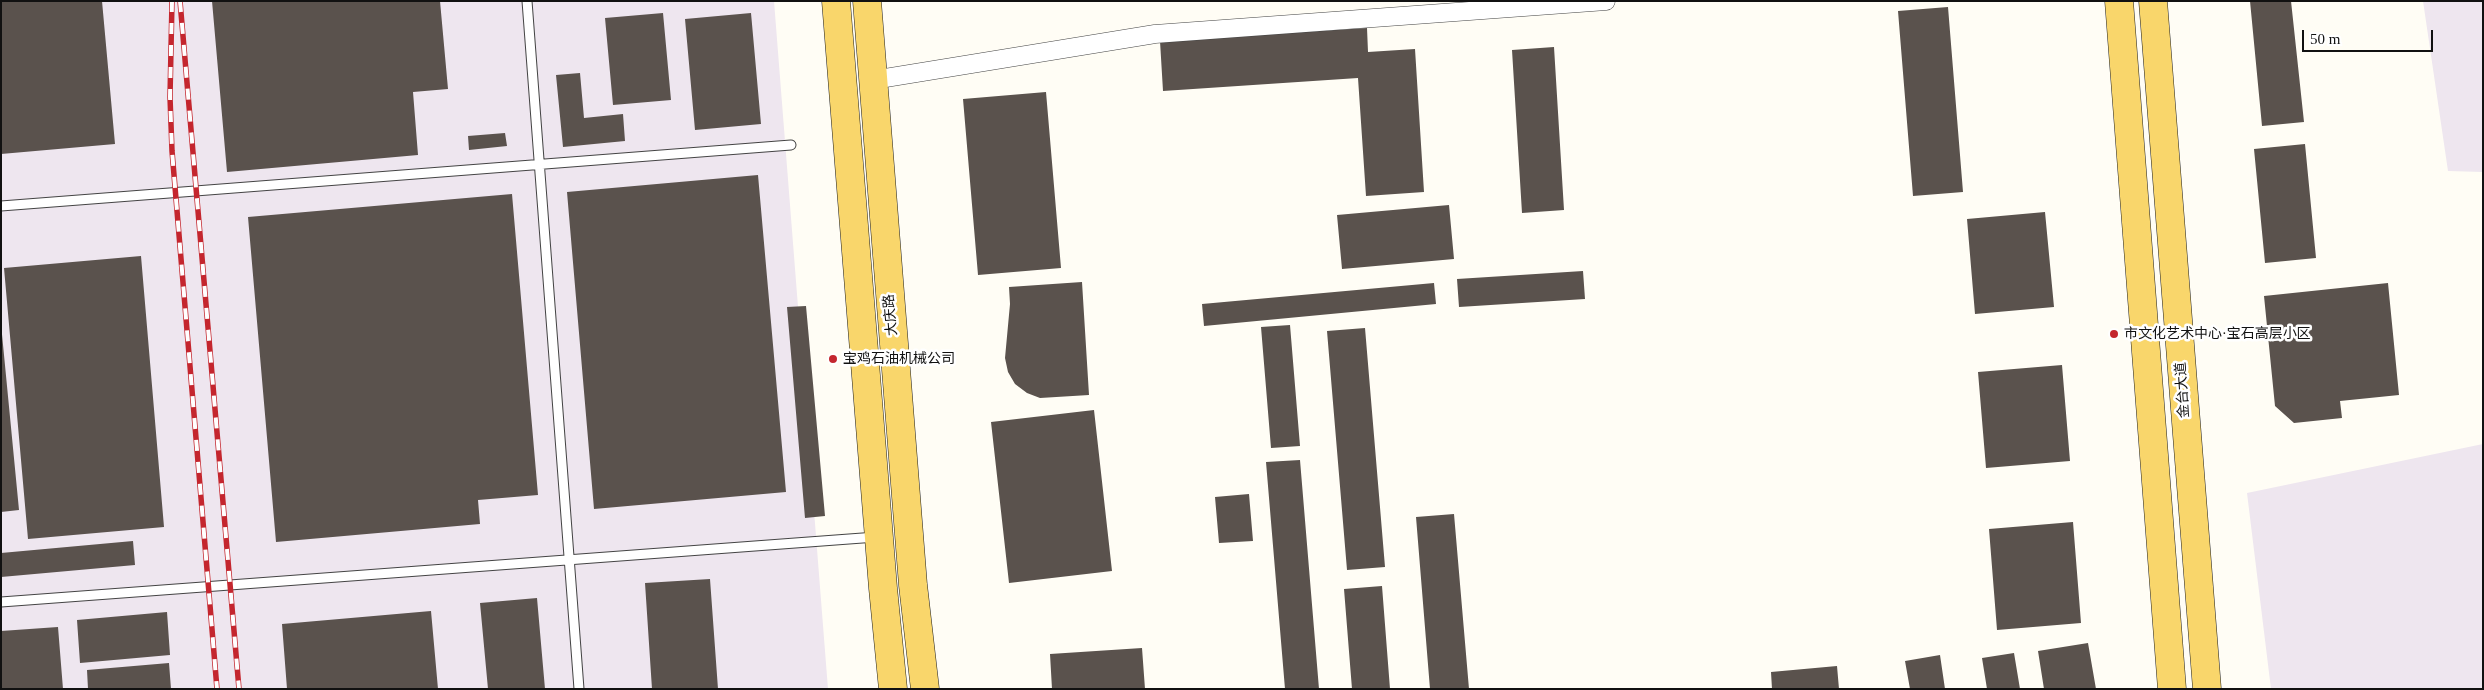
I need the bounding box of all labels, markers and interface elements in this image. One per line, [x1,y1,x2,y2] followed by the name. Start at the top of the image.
[2304,20,2435,52] scale bar
[2310,31,2340,47] text: 50 m
[881,293,901,337] street label: 大庆路
[2124,326,2311,342] place label: 市文化艺术中心·宝石高层小区
[2108,328,2120,340] marker: 市文化艺术中心·宝石高层小区
[843,351,955,367] place label: 宝鸡石油机械公司
[827,353,839,365] marker: 宝鸡石油机械公司
[2173,361,2193,419] street label: 金台大道

